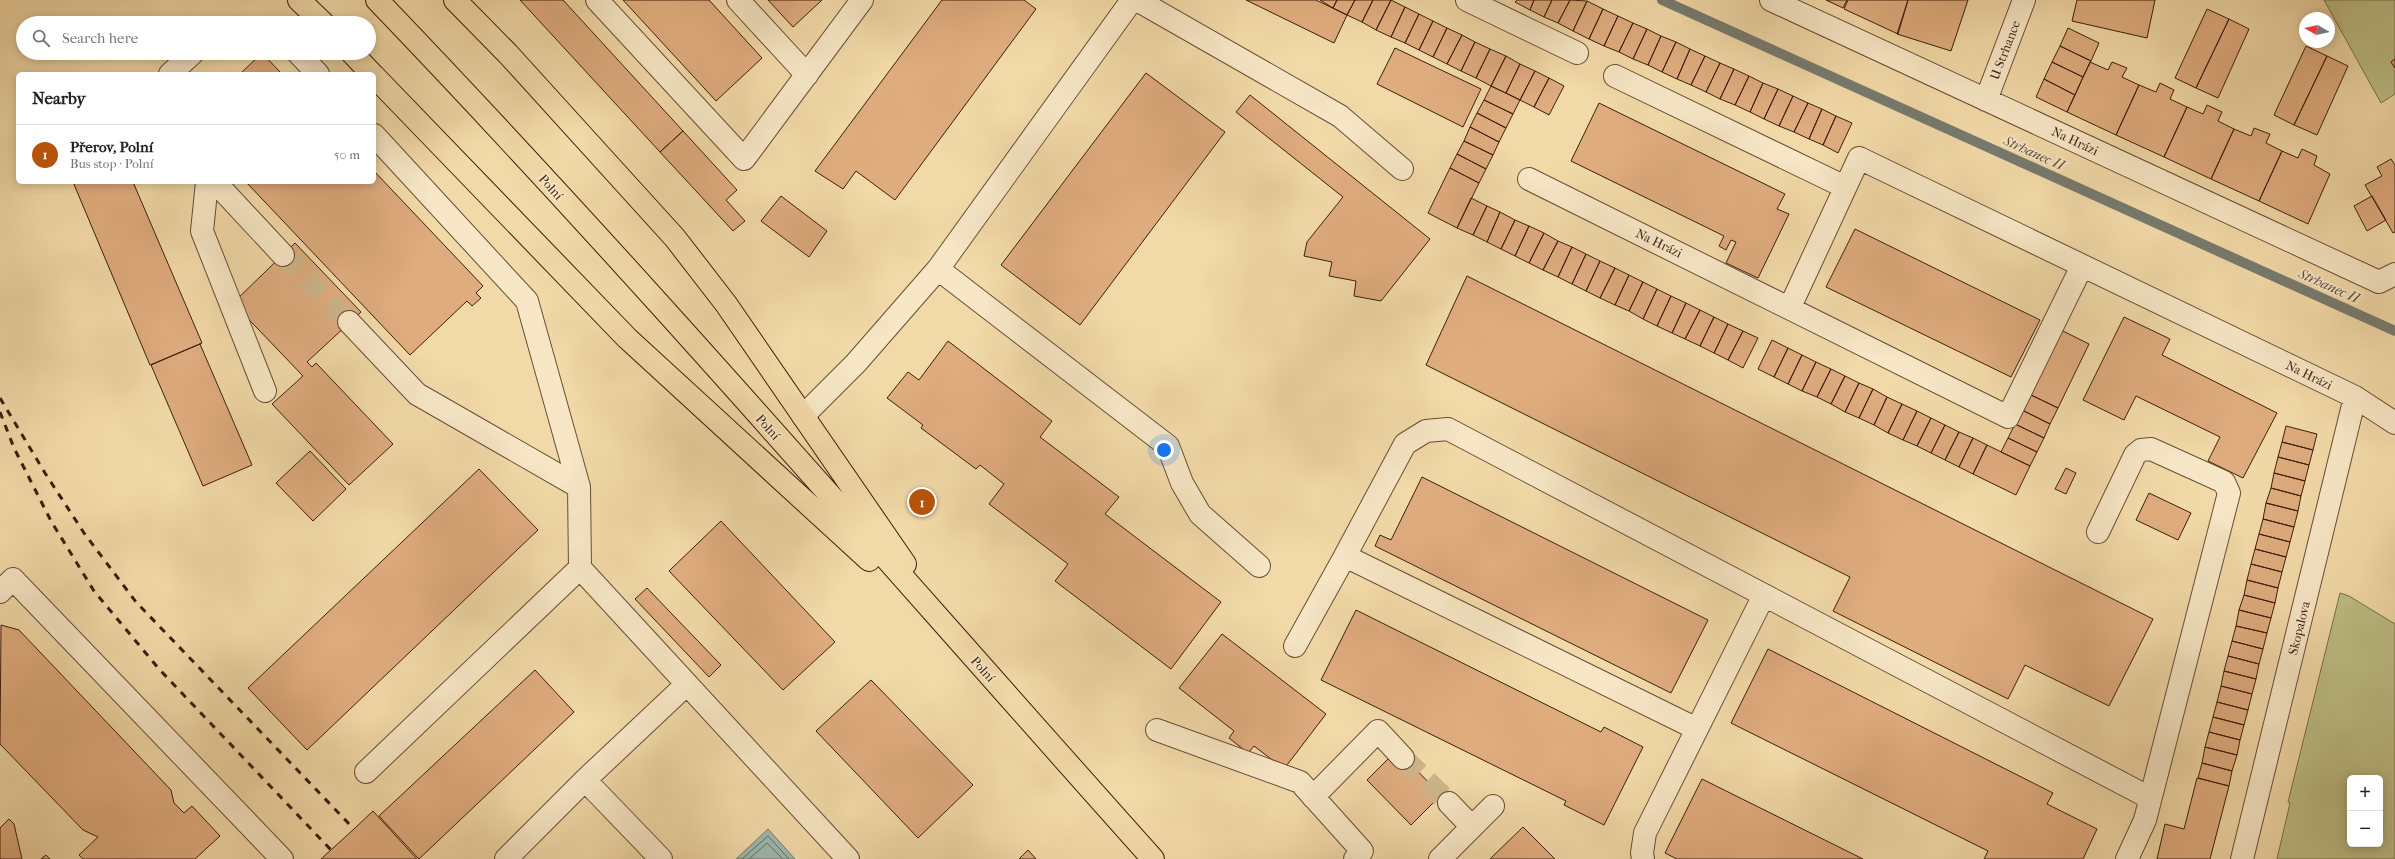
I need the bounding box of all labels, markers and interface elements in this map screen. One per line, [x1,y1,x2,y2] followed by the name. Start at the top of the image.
[2299,12,2335,48] north arrow
[16,16,376,60] search box
[1987,18,2023,82] street label: U Strhance
[30,27,52,49] icon: search
[62,29,138,47] text: Search here
[32,88,86,108] text: Nearby
[2049,124,2101,158] street label: Na Hrázi
[2000,132,2068,175] water label: Strhanec II
[70,138,153,156] text: Přerov, Polní
[43,147,47,162] text: 1
[334,147,360,162] text: 50 m
[70,156,154,171] text: Bus stop · Polní
[536,171,566,203] street label: Polní
[1633,225,1685,261] street label: Na Hrázi
[2295,265,2363,308] water label: Strhanec II
[2283,357,2335,393] street label: Na Hrázi
[753,411,783,443] street label: Polní
[1154,440,1174,460] your location
[909,487,935,517] pin: 1
[2285,599,2313,657] street label: Skopalova
[968,653,998,685] street label: Polní
[2347,775,2383,847] map controls
[2347,775,2383,811] button: +
[2347,811,2383,847] button: −

